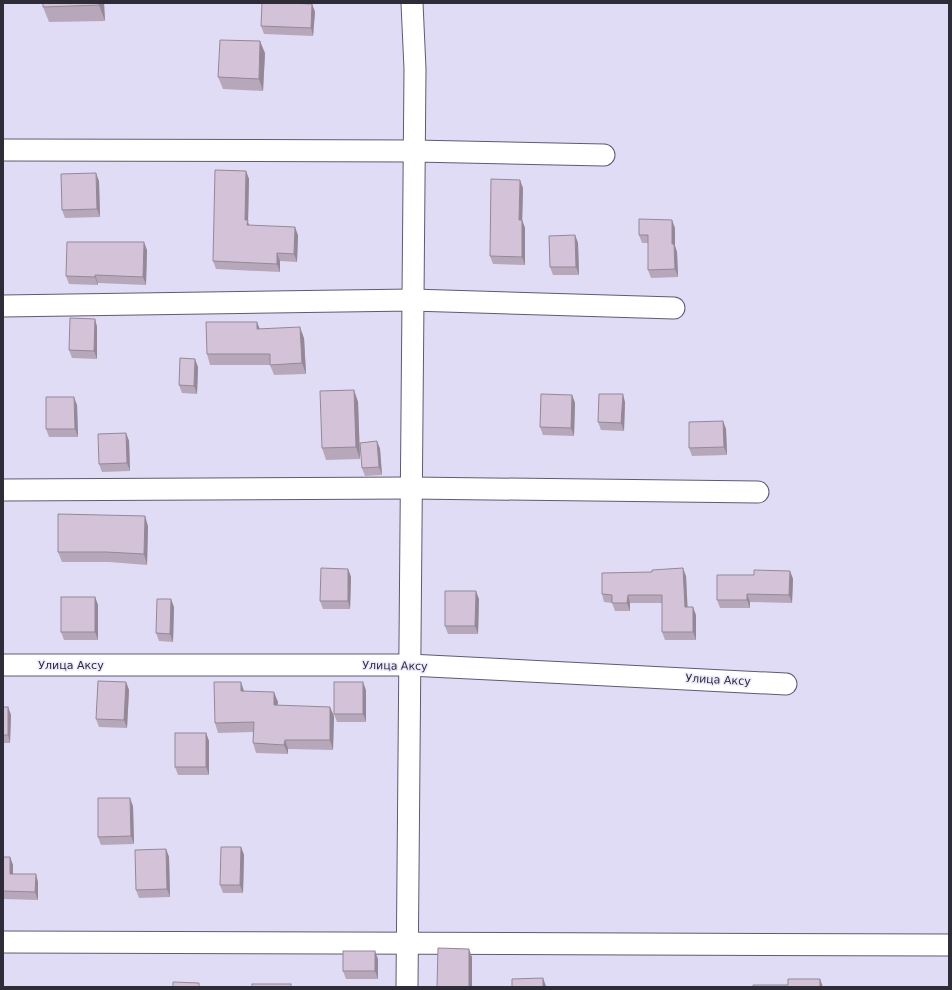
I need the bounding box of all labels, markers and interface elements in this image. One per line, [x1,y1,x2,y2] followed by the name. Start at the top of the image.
[38,659,104,672] street label: Улица Аксу
[362,659,428,673] street label: Улица Аксу
[685,672,751,688] street label: Улица Аксу

